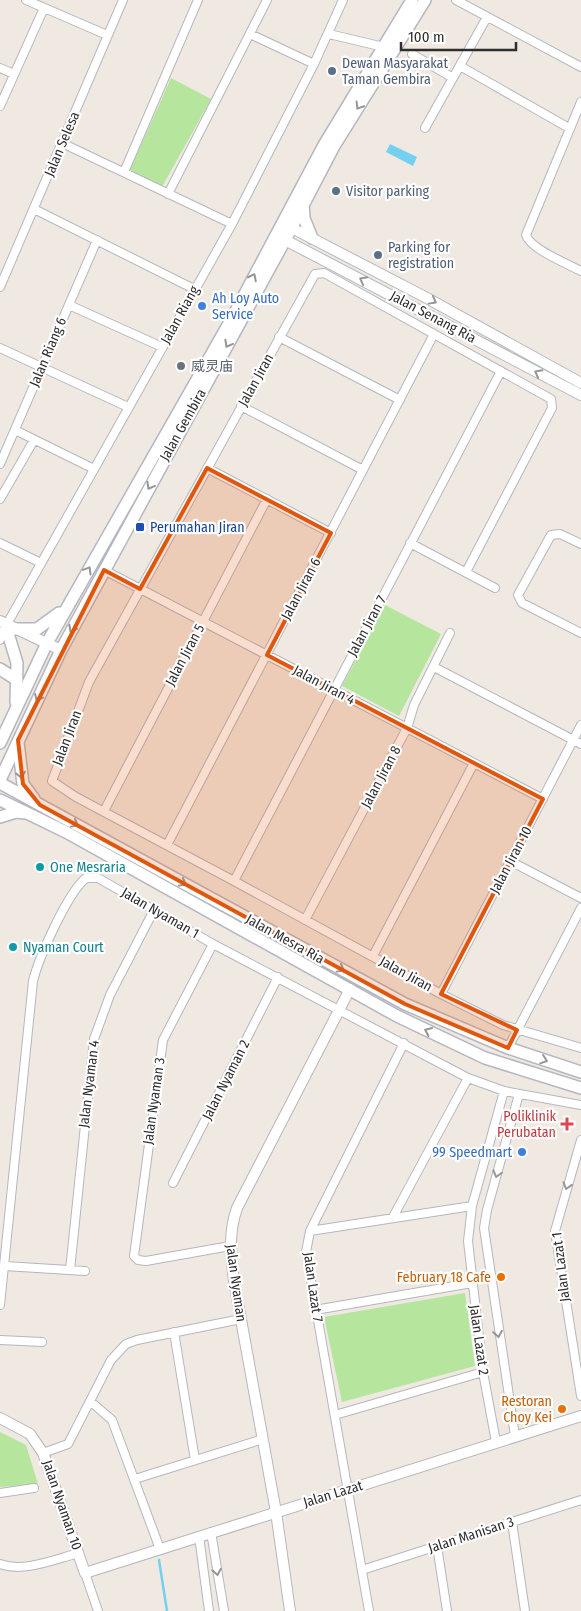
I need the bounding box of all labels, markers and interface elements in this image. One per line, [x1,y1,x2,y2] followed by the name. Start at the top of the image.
[401,20,516,52] scale bar
[408,28,445,46] text: 100 m
[342,55,448,88] place label: Dewan Masyarakat Taman Gembira
[326,65,338,77] marker: Dewan Masyarakat Taman Gembira
[356,101,365,110] one-way arrow
[41,109,83,179] street label: Jalan Selesa
[346,183,430,200] place label: Visitor parking
[330,185,342,197] marker: Visitor parking
[388,239,454,272] place label: Parking for registration
[372,249,384,261] marker: Parking for registration
[247,274,257,283] one-way arrow
[360,276,369,286] one-way arrow
[157,283,203,347] street label: Jalan Riang
[387,287,479,347] street label: Jalan Senang Ria
[212,290,279,323] place label: Ah Loy Auto Service
[428,295,437,305] one-way arrow
[196,300,208,312] marker: Ah Loy Auto Service
[26,315,70,389] street label: Jalan Riang 6
[225,338,235,347] one-way arrow
[235,351,277,409] street label: Jalan Jiran
[191,358,233,375] place label: 威灵庙
[175,360,187,372] marker: 威灵庙
[534,369,543,379] one-way arrow
[156,386,210,464] street label: Jalan Gembira
[146,481,156,490] one-way arrow
[150,519,245,536] place label: Perumahan Jiran
[134,521,146,533] marker: Perumahan Jiran
[278,555,324,623] street label: Jalan Jiran 6
[82,567,92,576] one-way arrow
[344,592,390,659] street label: Jalan Jiran 7
[162,621,208,689] street label: Jalan Jiran 5
[69,624,79,633] one-way arrow
[290,662,358,709] street label: Jalan Jiran 4
[34,693,44,702] one-way arrow
[49,708,85,768] street label: Jalan Jiran
[358,743,404,811] street label: Jalan Jiran 8
[16,771,26,780] one-way arrow
[70,818,79,828] one-way arrow
[486,823,536,897] street label: Jalan Jiran 10
[50,859,126,876] place label: One Mesraria
[34,861,46,873] marker: One Mesraria
[178,877,187,887] one-way arrow
[118,884,202,942] street label: Jalan Nyaman 1
[243,910,327,968] street label: Jalan Mesra Ria
[23,939,104,956] place label: Nyaman Court
[7,941,19,953] marker: Nyaman Court
[377,953,435,995] street label: Jalan Jiran
[336,963,345,973] one-way arrow
[424,1027,433,1037] one-way arrow
[199,1037,253,1123] street label: Jalan Nyaman 2
[75,1039,103,1129] street label: Jalan Nyaman 4
[540,1055,548,1065] one-way arrow
[139,1056,169,1146] street label: Jalan Nyaman 3
[497,1108,556,1141] place label: Poliklinik Perubatan
[560,1117,574,1131] marker: Poliklinik Perubatan
[432,1144,512,1161] place label: 99 Speedmart
[516,1146,528,1158] marker: 99 Speedmart
[492,1170,502,1178] one-way arrow
[563,1182,573,1190] one-way arrow
[548,1231,574,1303] street label: Jalan Lazat 1
[222,1243,250,1323] street label: Jalan Nyaman
[300,1251,326,1323] street label: Jalan Lazat 7
[397,1269,491,1286] place label: February 18 Cafe
[495,1271,507,1283] marker: February 18 Cafe
[466,1304,492,1376] street label: Jalan Lazat 2
[493,1330,503,1339] one-way arrow
[501,1393,552,1426] place label: Restoran Choy Kei
[556,1403,568,1415] marker: Restoran Choy Kei
[39,1458,85,1552] street label: Jalan Nyaman 10
[301,1477,365,1511] street label: Jalan Lazat
[426,1513,516,1557] street label: Jalan Manisan 3
[212,1567,222,1576] one-way arrow

